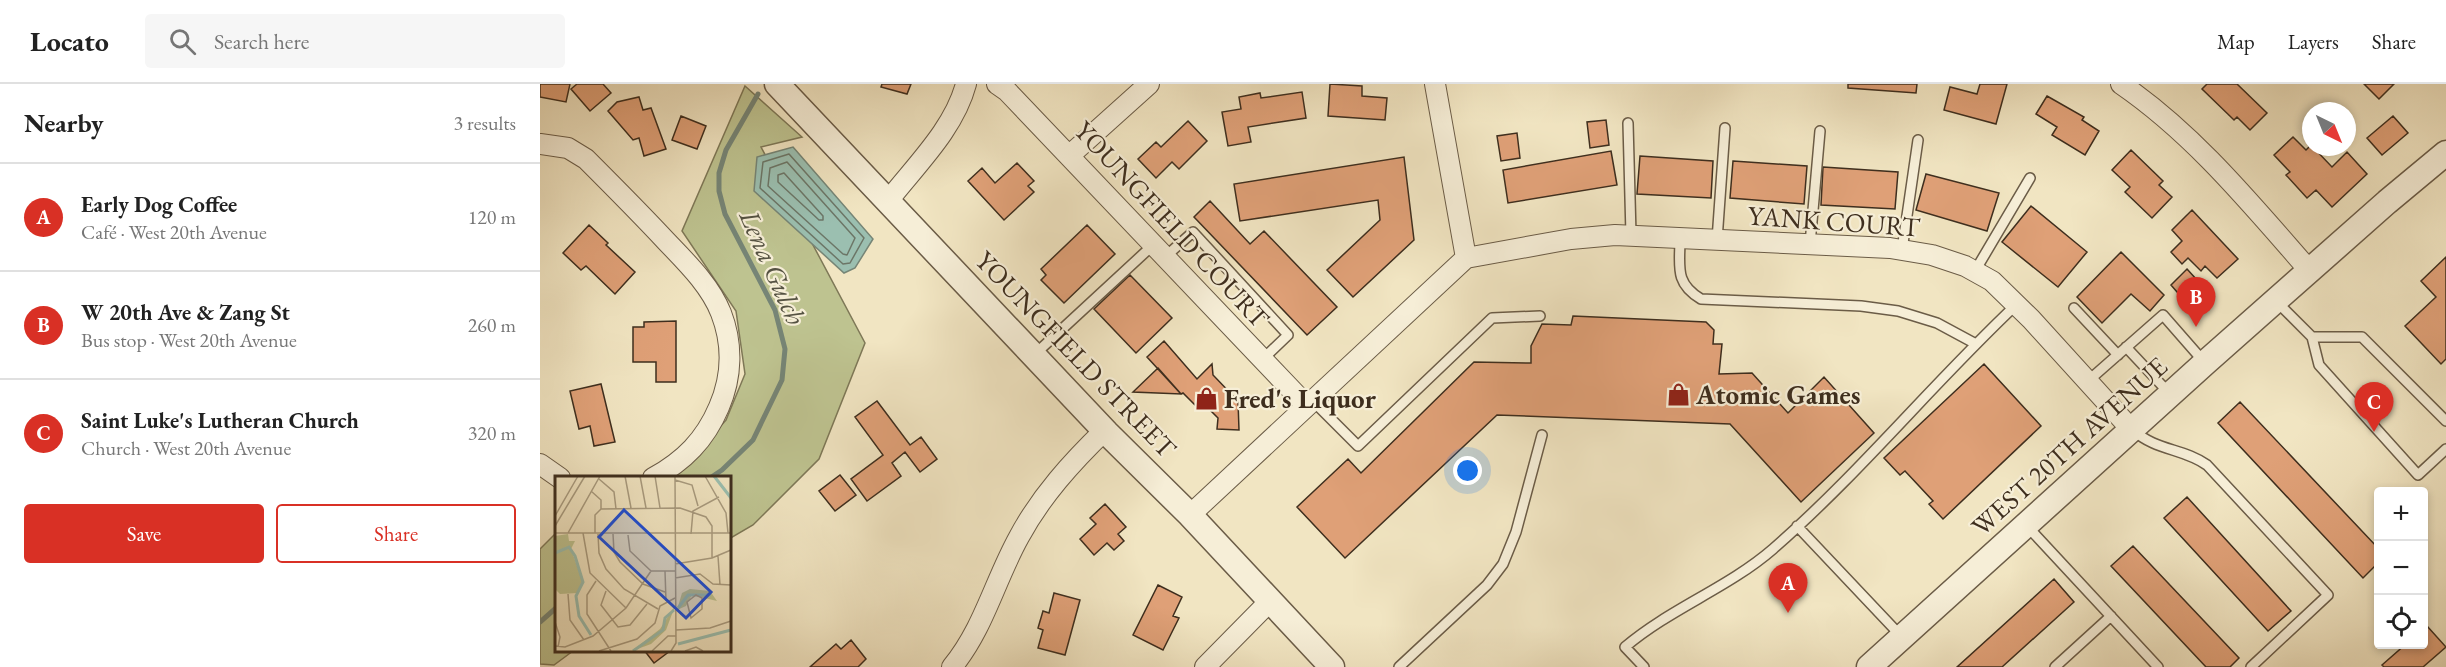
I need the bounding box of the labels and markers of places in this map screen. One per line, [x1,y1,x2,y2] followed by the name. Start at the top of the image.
[2176,278,2216,327] pin: B
[1695,377,1860,412] place label: Atomic Games
[1224,381,1377,416] place label: Fred's Liquor
[1665,381,1691,407] shop icon: Atomic Games
[2354,382,2394,432] pin: C
[1193,385,1219,411] shop icon: Fred's Liquor
[1768,564,1808,613] pin: A

